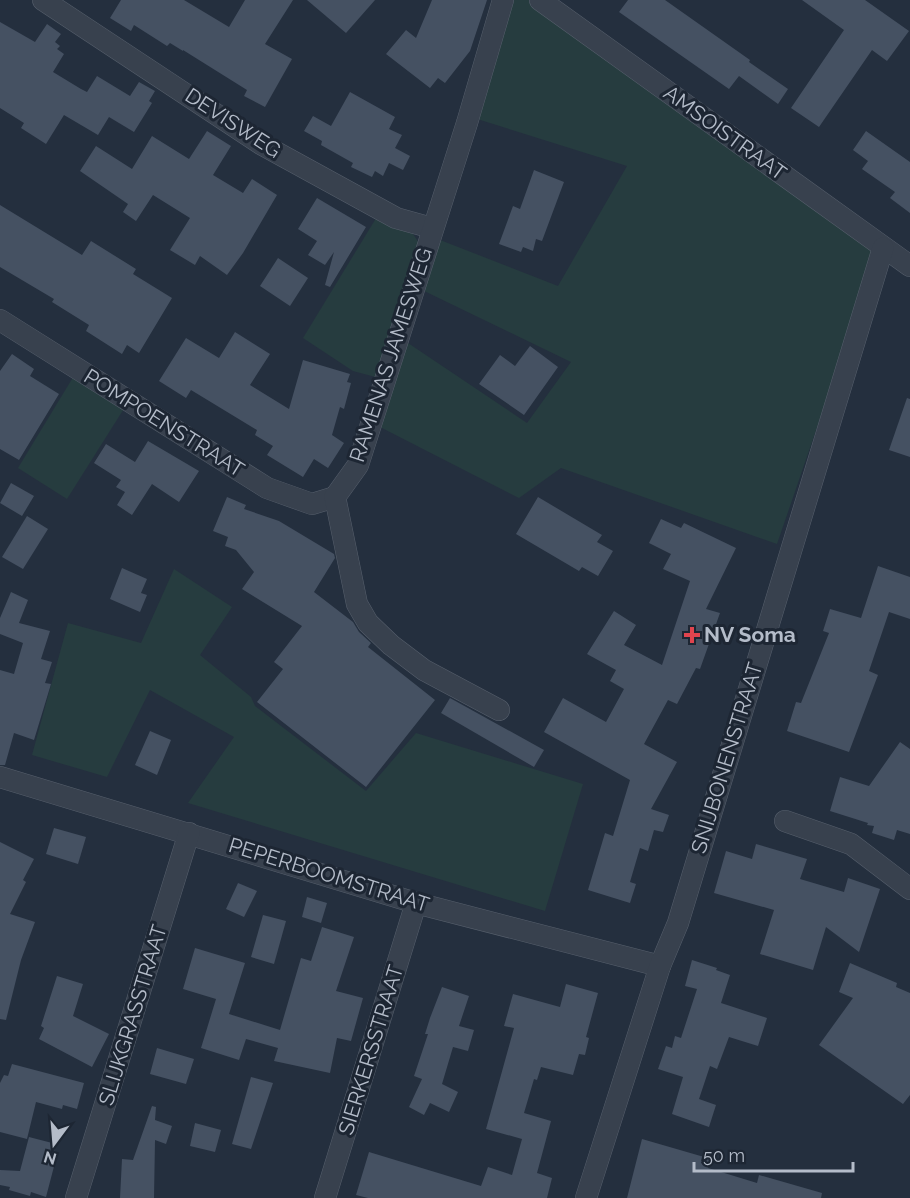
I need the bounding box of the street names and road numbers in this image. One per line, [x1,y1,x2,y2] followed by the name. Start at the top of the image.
[659,80,792,186] street label: AMSOISTRAAT
[181,82,286,163] street label: DEVISWEG
[344,245,437,465] street label: RAMENAS JAMESWEG
[80,363,249,482] street label: POMPOENSTRAAT
[686,659,768,856] street label: SNIJBONENSTRAAT
[226,832,433,917] street label: PEPERBOOMSTRAAT
[93,921,172,1108] street label: SLIJKGRASSTRAAT
[333,962,408,1138] street label: SIERKERSSTRAAT

